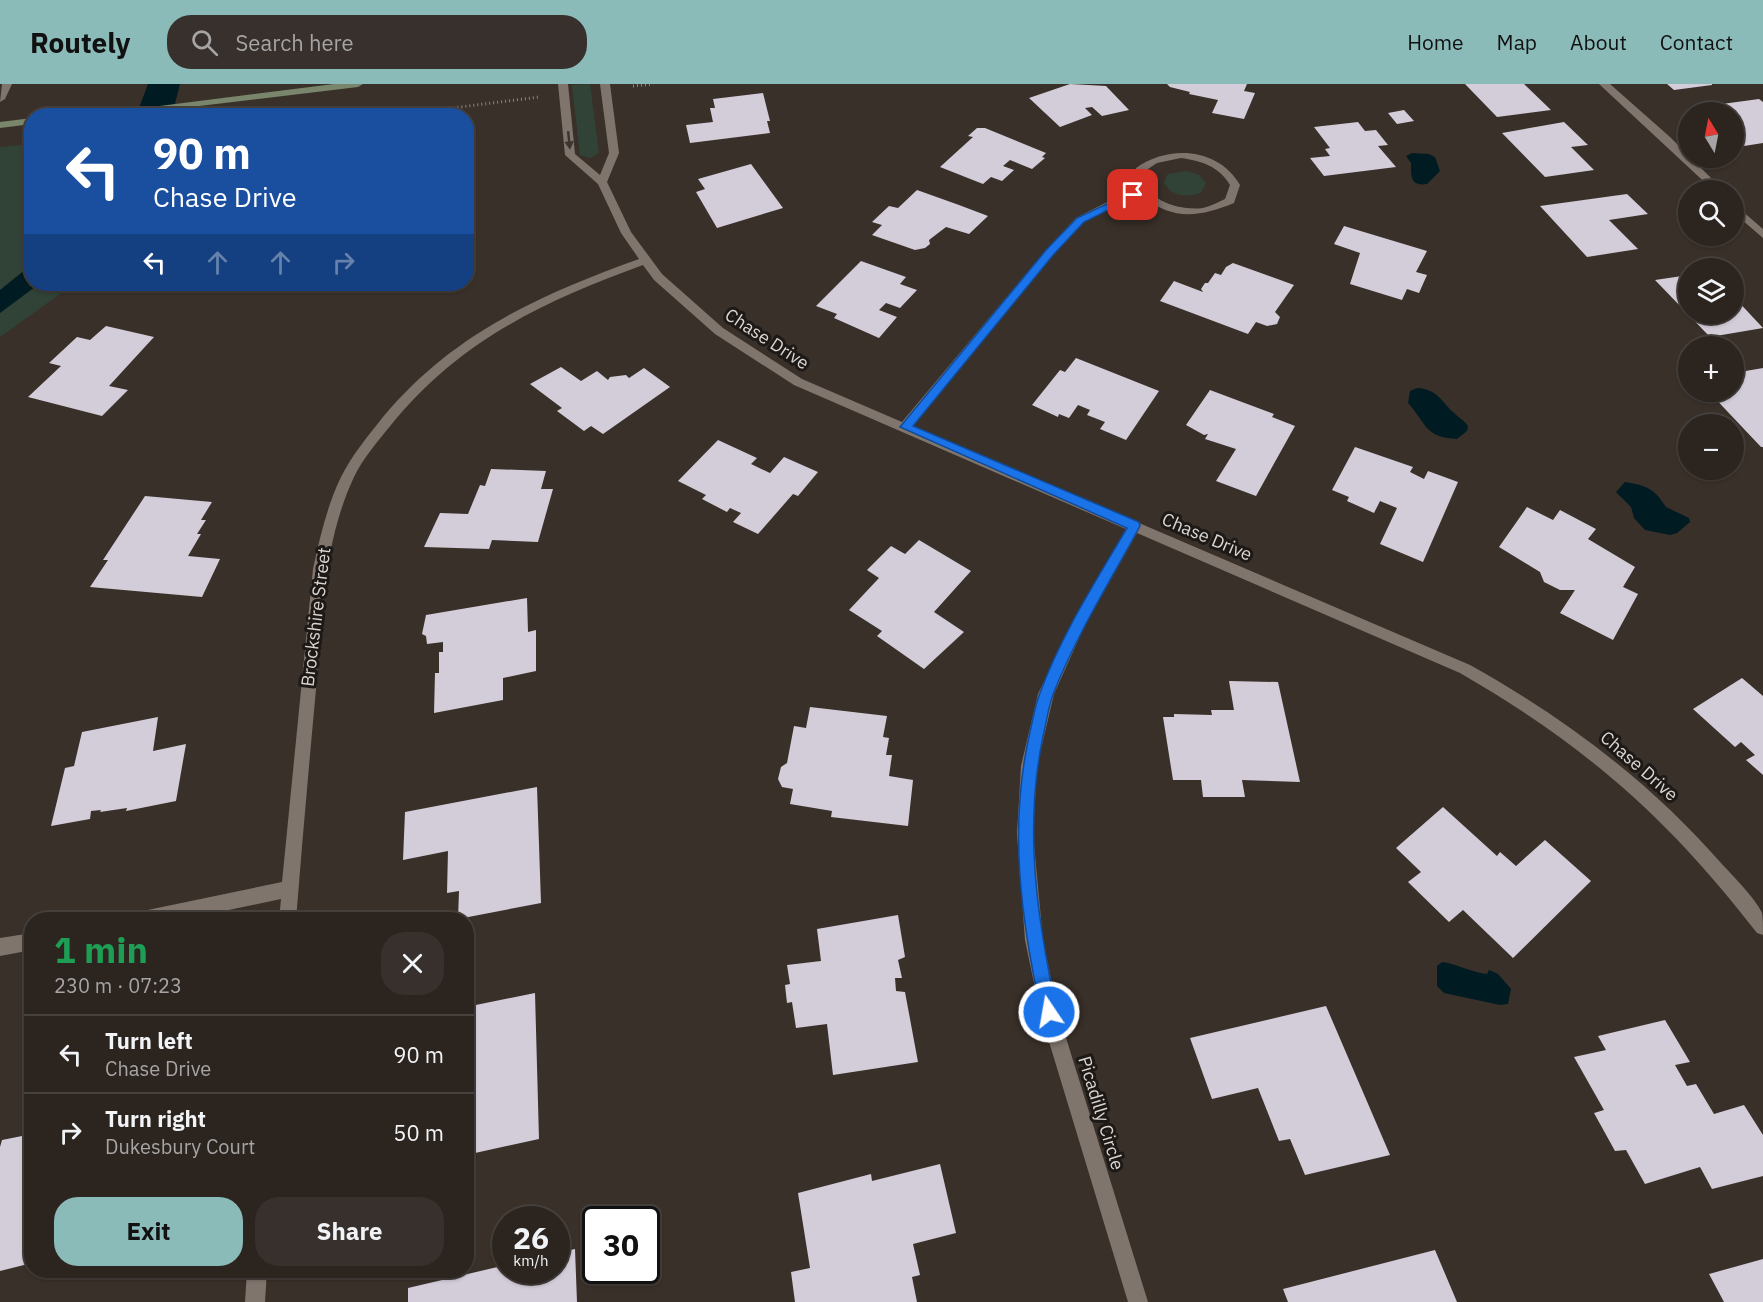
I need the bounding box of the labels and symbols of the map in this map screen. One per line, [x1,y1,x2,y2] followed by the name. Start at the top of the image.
[1678,102,1744,168] north arrow
[564,131,574,150] one-way arrow
[1107,169,1158,220] pin
[721,303,814,374] street label: Chase Drive
[1159,507,1256,566] street label: Chase Drive
[296,546,335,688] street label: Brockshire Street
[1596,726,1683,806] street label: Chase Drive
[1017,980,1081,1044] position arrow
[1073,1053,1130,1173] street label: Picadilly Circle
[582,1206,660,1284] speed limit sign: 30

